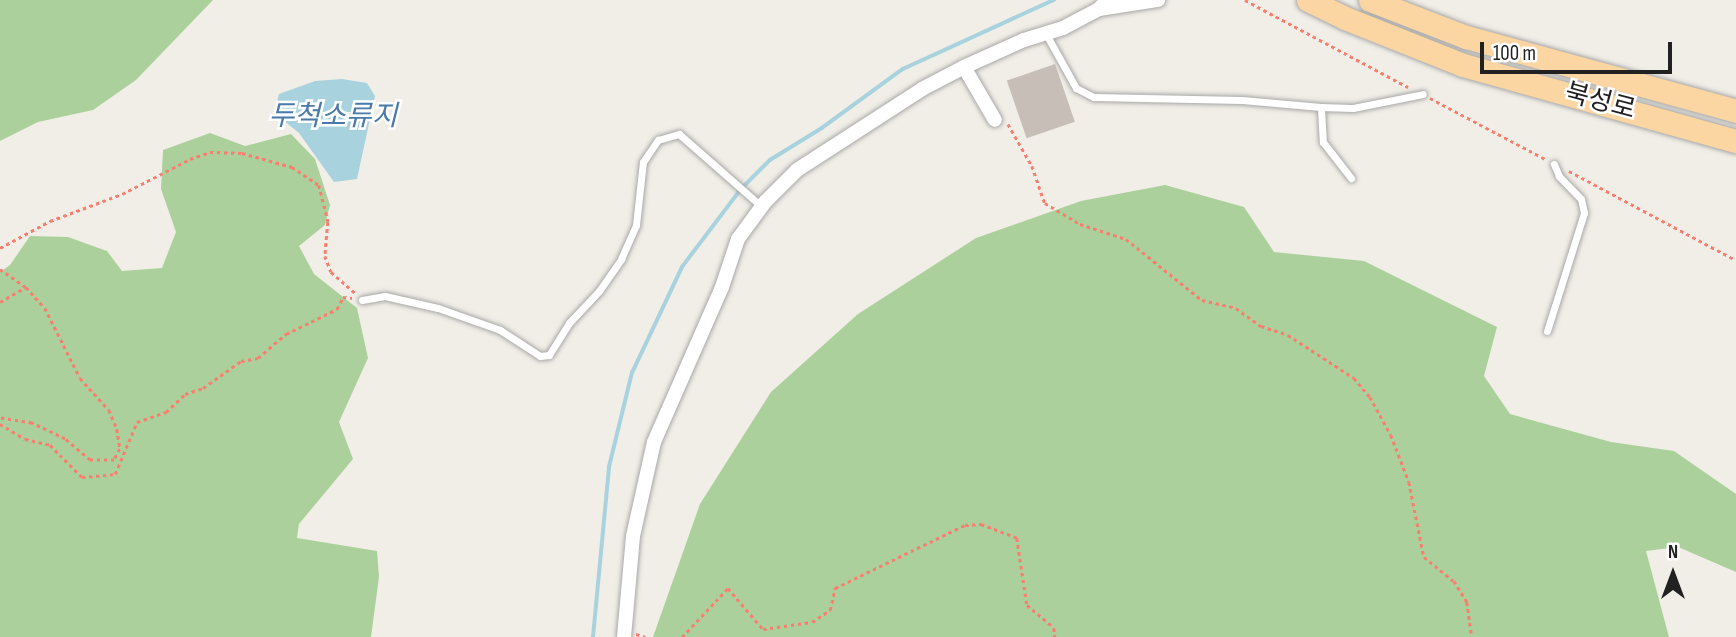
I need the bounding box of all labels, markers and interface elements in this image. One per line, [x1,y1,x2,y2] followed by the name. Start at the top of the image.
[1484,28,1676,72] scale bar
[1493,41,1536,66] text: 100 m
[1561,78,1639,126] street label: 북성로
[269,100,397,134] water label: 두척소류지
[1638,539,1708,609] north arrow
[1668,541,1678,564] text: N

